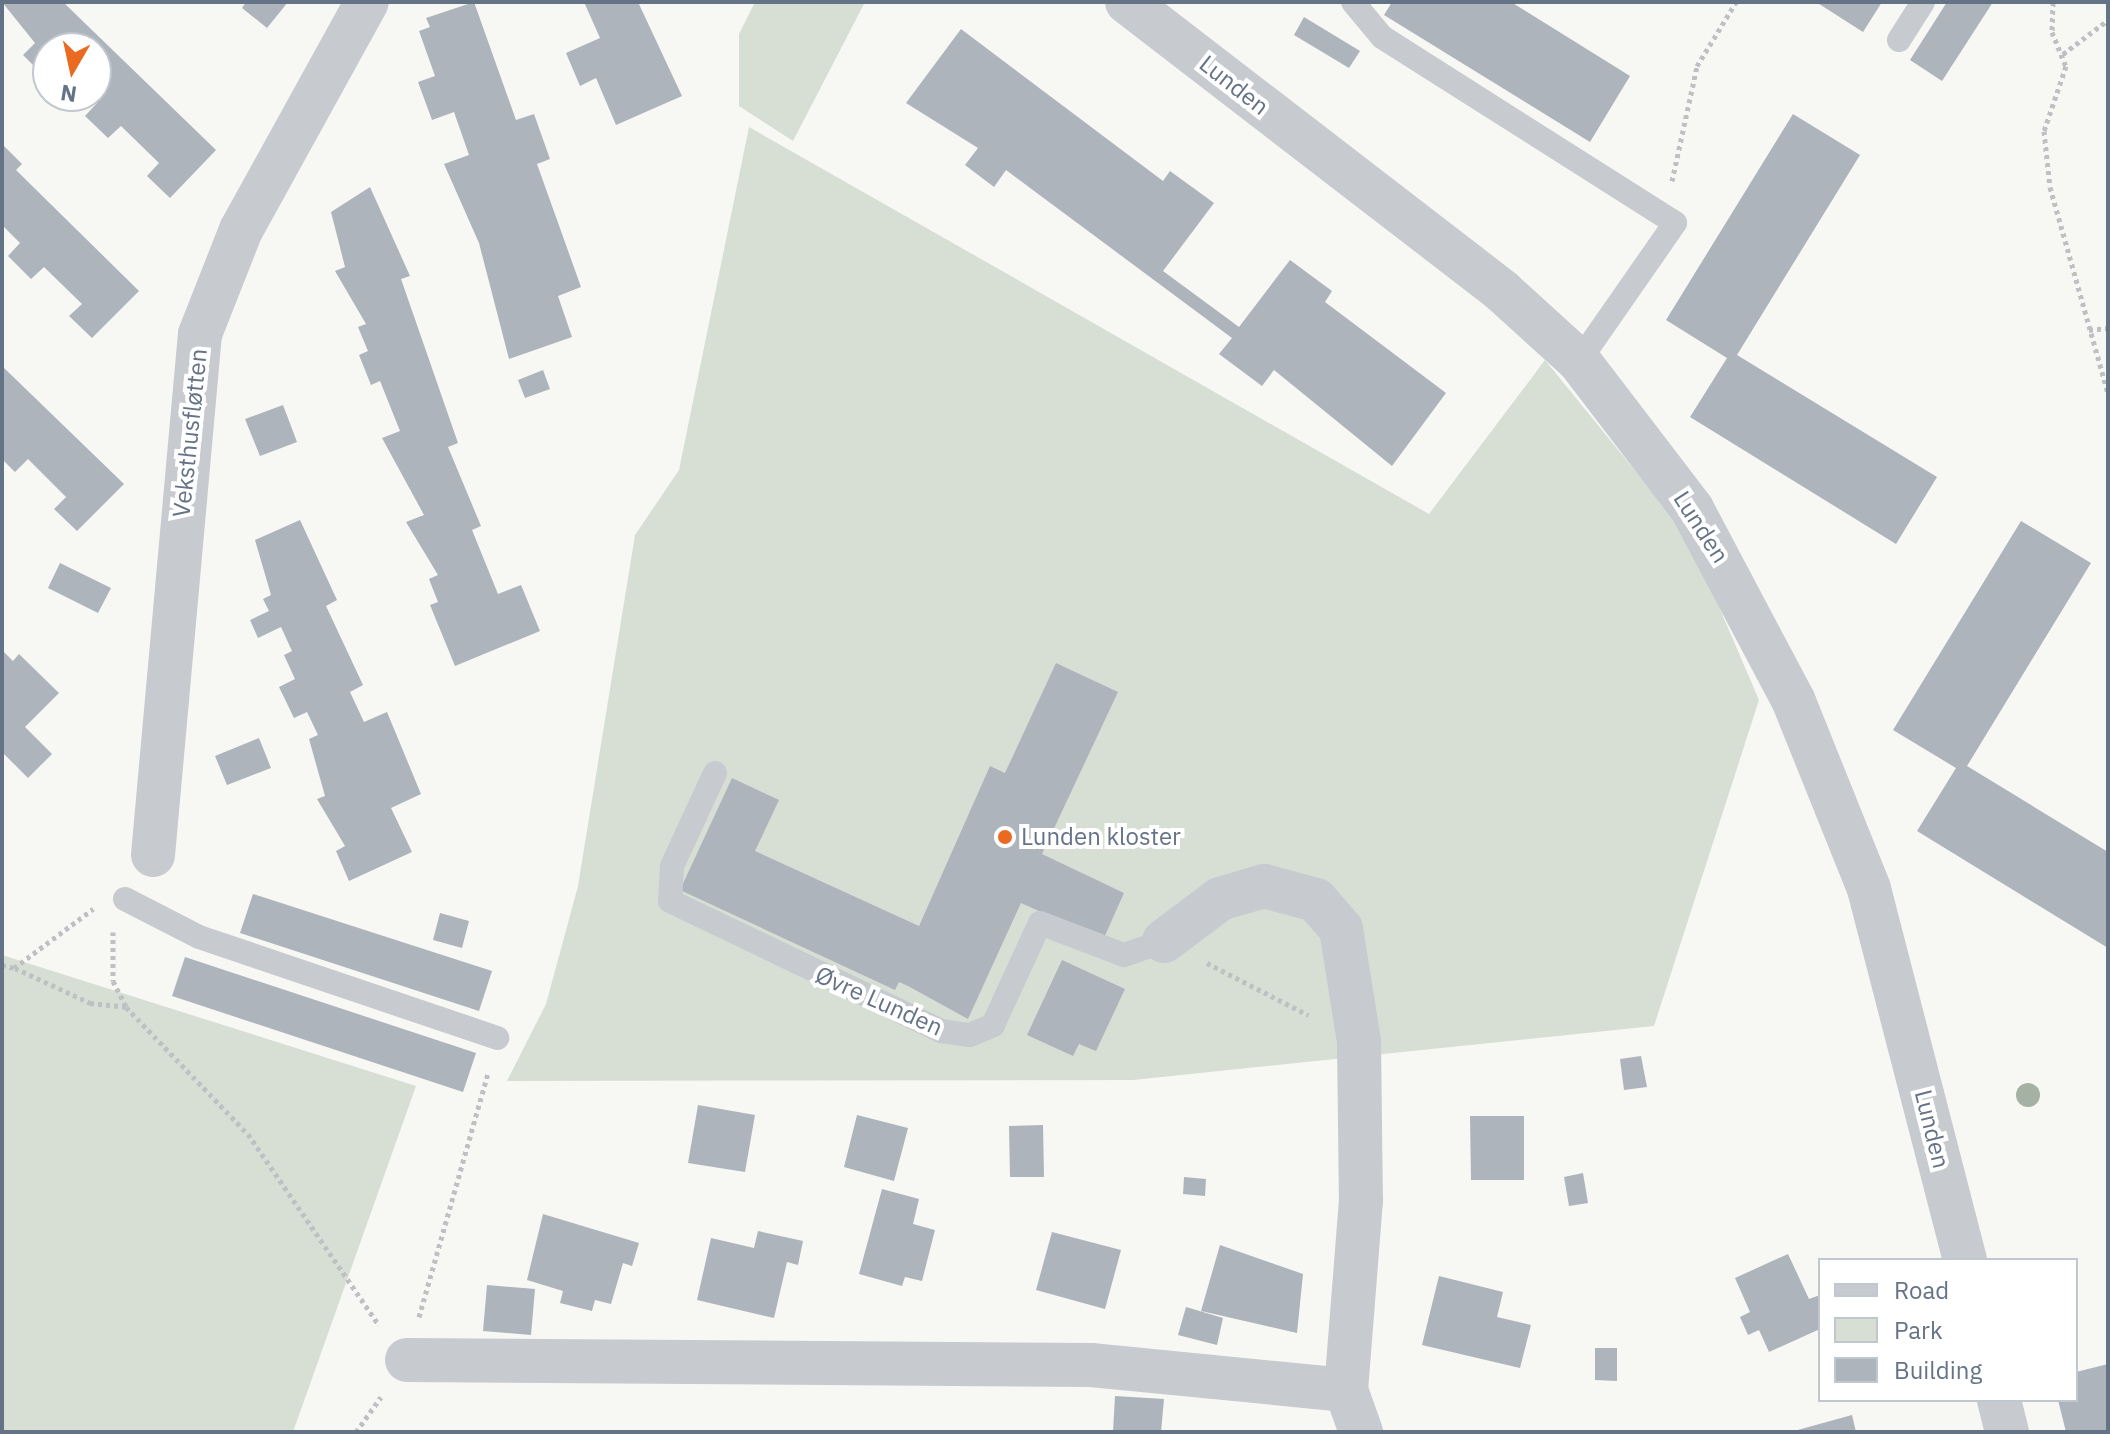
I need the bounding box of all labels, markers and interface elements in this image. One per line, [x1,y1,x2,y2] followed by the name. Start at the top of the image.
[32,32,112,112] north arrow
[1194,49,1274,121] street label: Lunden
[58,79,79,110] text: N
[167,347,213,519] street label: Veksthusfløtten
[1667,486,1735,568] street label: Lunden
[1021,823,1181,851] place label: Lunden kloster
[996,828,1014,846] marker: Lunden kloster
[811,960,947,1042] street label: Øvre Lunden
[1908,1087,1956,1171] street label: Lunden
[1818,1258,2078,1402] legend
[1894,1274,1949,1306] text: Road
[1894,1314,1943,1346] text: Park
[1894,1354,1982,1386] text: Building

